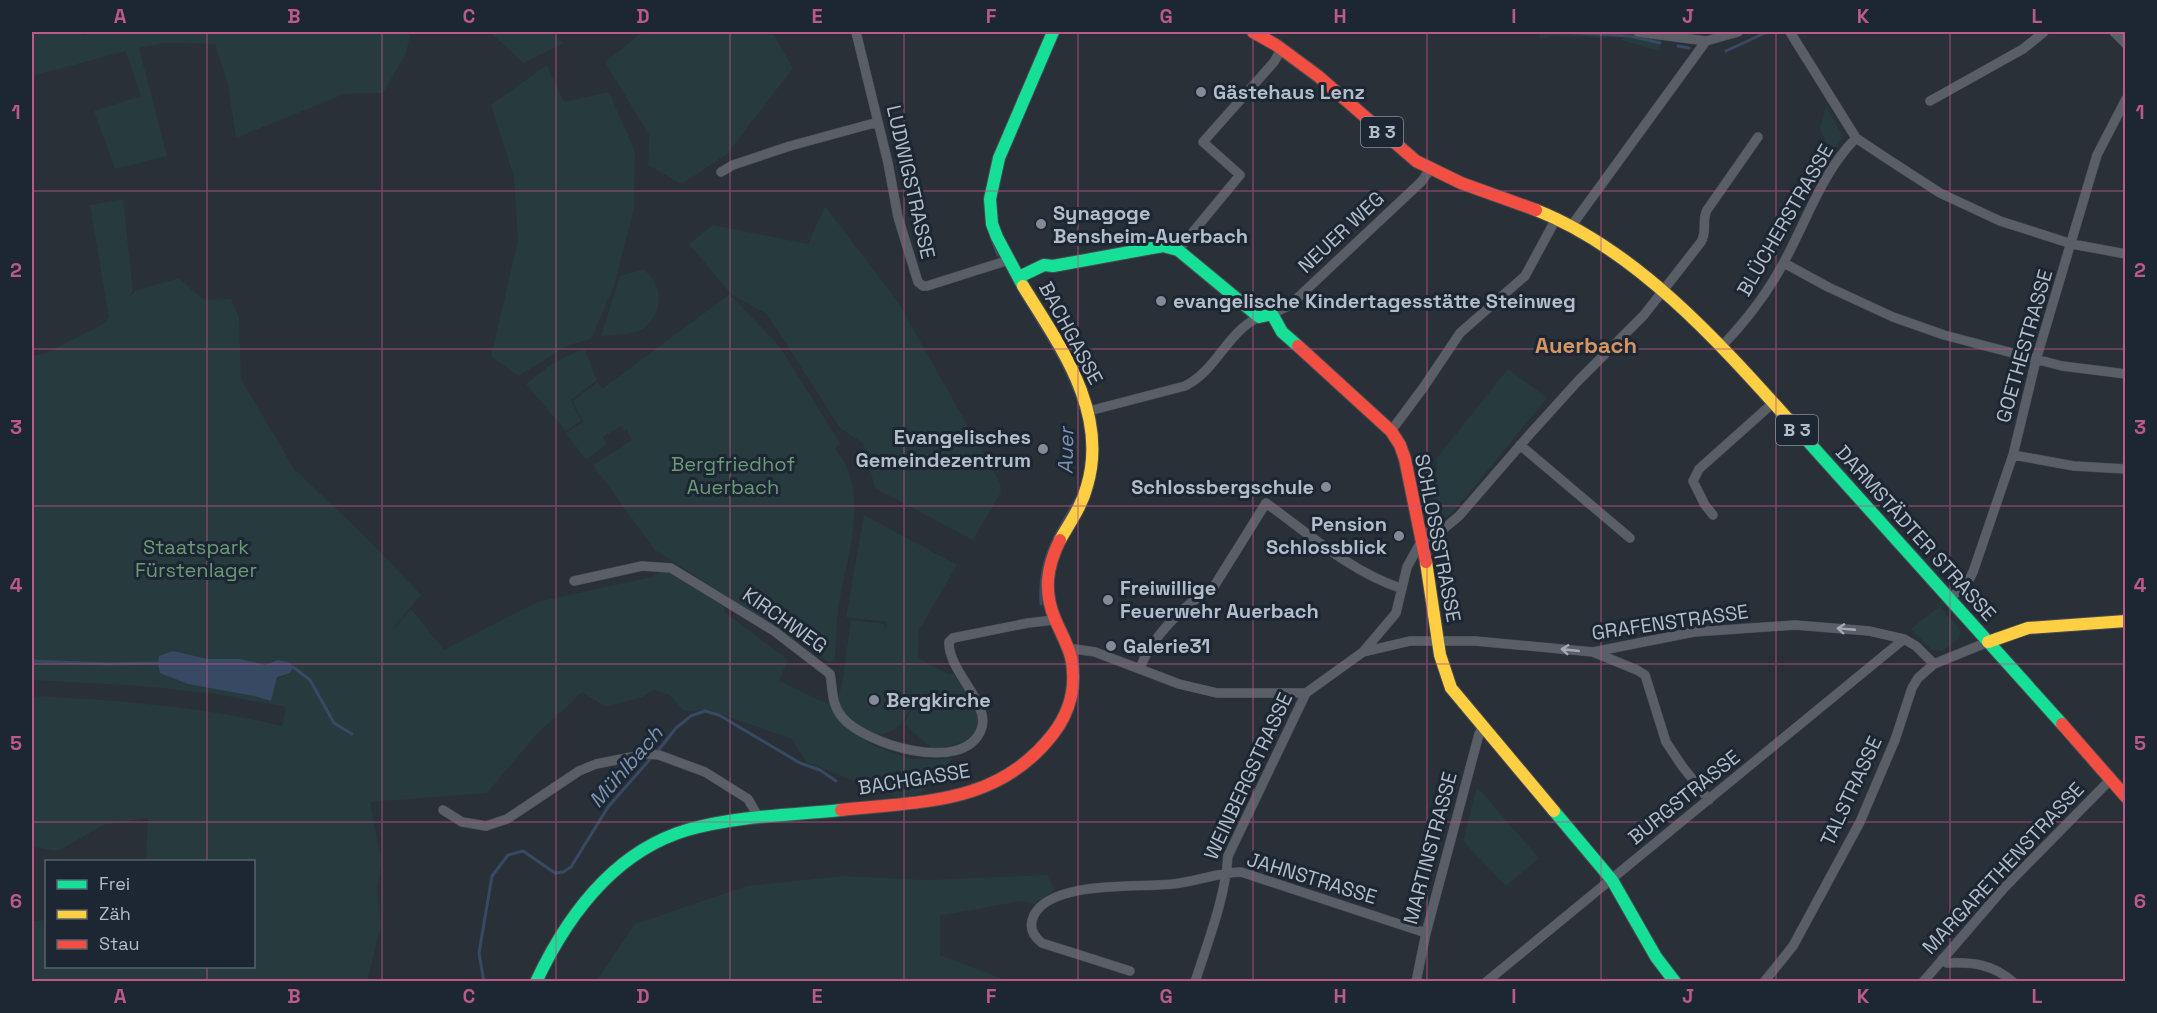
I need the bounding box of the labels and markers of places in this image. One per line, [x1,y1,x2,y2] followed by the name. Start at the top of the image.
[1213,79,1365,105] place label: Gästehaus Lenz
[1194,85,1208,99] marker: Gästehaus Lenz
[1053,200,1248,249] place label: Synagoge Bensheim-Auerbach
[1034,217,1048,231] marker: Synagoge Bensheim-Auerbach
[1173,288,1576,314] place label: evangelische Kindertagesstätte Steinweg
[1154,294,1168,308] marker: evangelische Kindertagesstätte Steinweg
[856,424,1031,473] place label: Evangelisches Gemeindezentrum
[1036,442,1050,456] marker: Evangelisches Gemeindezentrum
[1131,474,1314,500] place label: Schlossbergschule
[1319,480,1333,494] marker: Schlossbergschule
[1266,511,1387,560] place label: Pension Schlossblick
[1392,529,1406,543] marker: Pension Schlossblick
[1120,575,1319,624] place label: Freiwillige Feuerwehr Auerbach
[1101,593,1115,607] marker: Freiwillige Feuerwehr Auerbach
[1123,633,1210,659] place label: Galerie31
[1104,639,1118,653] marker: Galerie31
[886,687,991,713] place label: Bergkirche
[867,693,881,707] marker: Bergkirche

